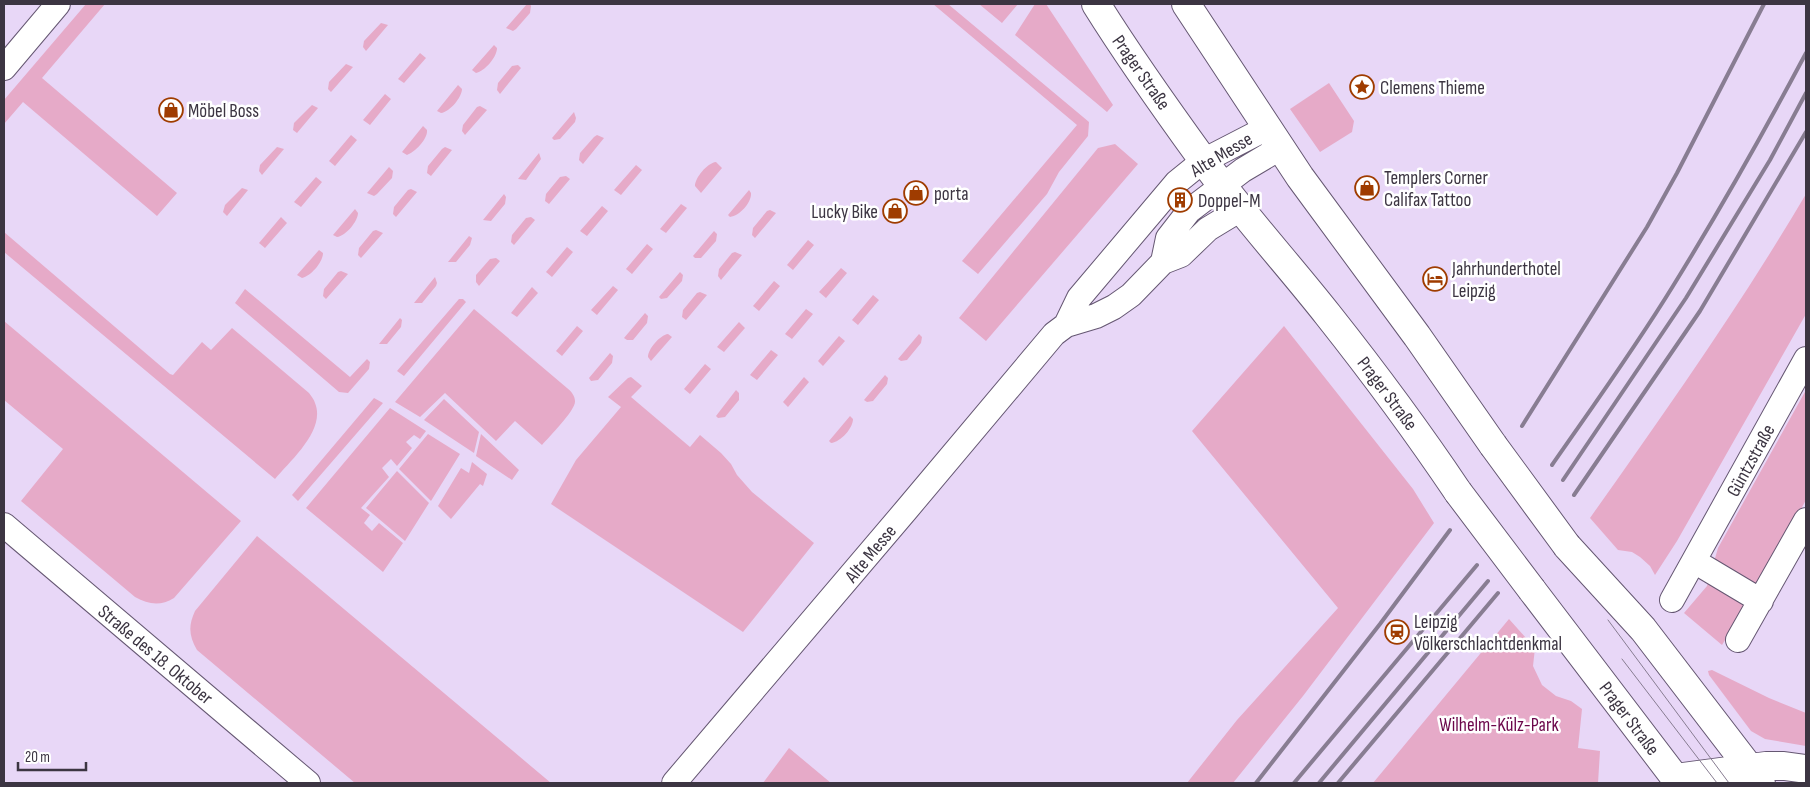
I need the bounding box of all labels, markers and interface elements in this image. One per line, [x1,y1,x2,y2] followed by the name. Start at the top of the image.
[1107,31,1175,115] street label: Prager Straße
[1349,74,1375,100] place icon: Clemens Thieme
[1380,77,1485,100] place label: Clemens Thieme
[158,97,184,123] shop icon: Möbel Boss
[188,100,259,123] place label: Möbel Boss
[1186,128,1257,183] street label: Alte Messe
[1384,167,1488,212] place label: Templers Corner Califax Tattoo
[1354,175,1380,201] shop icon: Templers Corner Califax Tattoo
[903,180,929,206] shop icon: porta
[934,183,968,206] place label: porta
[1167,187,1193,213] building icon: Doppel-M
[1198,190,1260,213] place label: Doppel-M
[882,198,908,224] shop icon: Lucky Bike
[811,201,878,224] place label: Lucky Bike
[1451,258,1561,303] place label: Jahrhunderthotel Leipzig
[1422,266,1448,292] hotel icon: Jahrhunderthotel Leipzig
[1352,353,1422,435] street label: Prager Straße
[1722,421,1781,501] street label: Güntzstraße
[840,520,902,588] street label: Alte Messe
[93,600,218,710] street label: Straße des 18. Oktober
[1414,611,1562,656] place label: Leipzig Völkerschlachtdenkmal
[1384,619,1410,645] station icon: Leipzig Völkerschlachtdenkmal
[1594,678,1664,760] street label: Prager Straße
[1439,714,1559,737] park label: Wilhelm-Külz-Park
[18,740,85,772] scale bar
[25,748,50,767] text: 20 m

